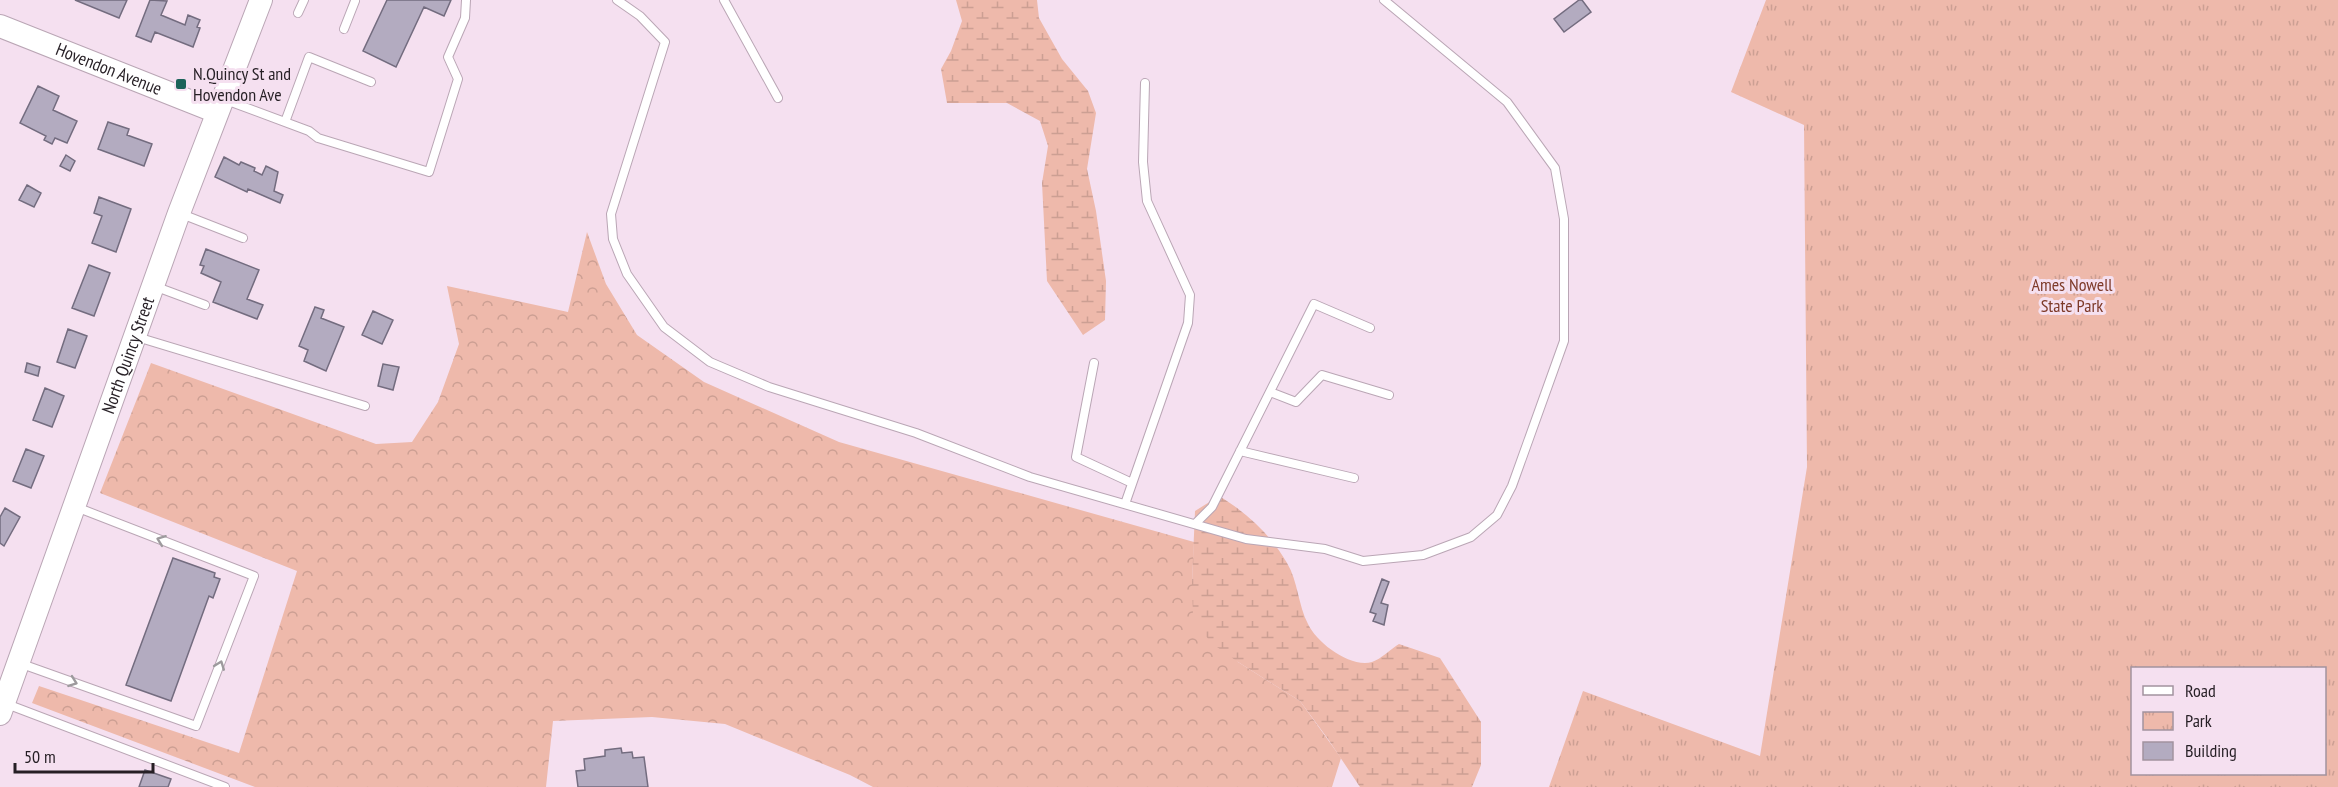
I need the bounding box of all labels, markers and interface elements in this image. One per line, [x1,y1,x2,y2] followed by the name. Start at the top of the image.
[53,37,165,100] street label: Hovendon Avenue
[193,62,291,106] place label: N.Quincy St and Hovendon Ave
[174,77,188,91] marker: N.Quincy St and Hovendon Ave
[2031,273,2113,317] park label: Ames Nowell State Park
[96,293,159,417] street label: North Quincy Street
[157,535,168,547] one-way arrow
[212,661,225,671] one-way arrow
[2131,667,2326,775] legend
[68,675,78,688] one-way arrow
[2185,679,2216,702] text: Road
[2185,709,2212,732] text: Park
[15,736,153,774] scale bar
[2185,739,2237,762] text: Building
[24,745,56,768] text: 50 m

